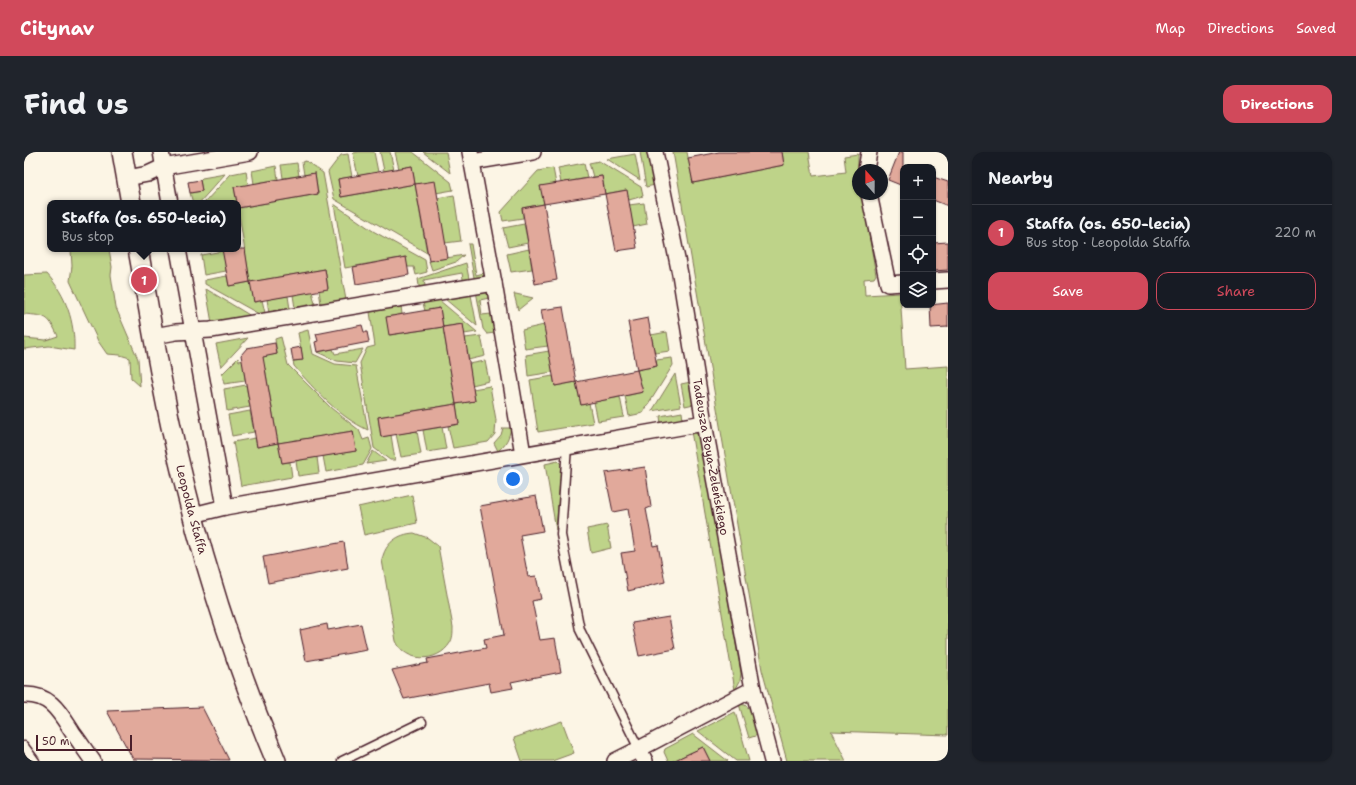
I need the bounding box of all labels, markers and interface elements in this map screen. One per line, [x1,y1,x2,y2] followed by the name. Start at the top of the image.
[20,16,94,41] text: Citynav
[1156,19,1186,37] text: Map
[1208,19,1274,37] text: Directions
[1296,19,1336,37] text: Saved
[24,85,129,123] text: Find us
[1223,85,1332,123] button: Directions
[852,164,888,200] north arrow
[900,164,936,308] map controls
[900,164,936,200] button: +
[988,167,1053,189] text: Nearby
[47,200,241,252] popup
[900,200,936,236] button: −
[62,208,226,228] text: Staffa (os. 650-lecia)
[1026,214,1191,234] text: Staffa (os. 650-lecia)
[998,224,1004,241] text: 1
[1274,224,1316,241] text: 220 m
[62,228,114,245] text: Bus stop
[1026,234,1190,251] text: Bus stop · Leopolda Staffa
[900,236,936,272] button: locate
[131,265,157,295] pin: 1
[900,272,936,308] button: layers
[988,272,1148,310] button: Save
[1156,272,1316,310] button: Share
[689,377,733,537] street label: Tadeusza Boya-Żeleńskiego
[172,463,211,556] street label: Leopolda Staffa
[503,469,523,489] your location
[36,733,132,752] scale bar
[42,734,70,749] text: 50 m

